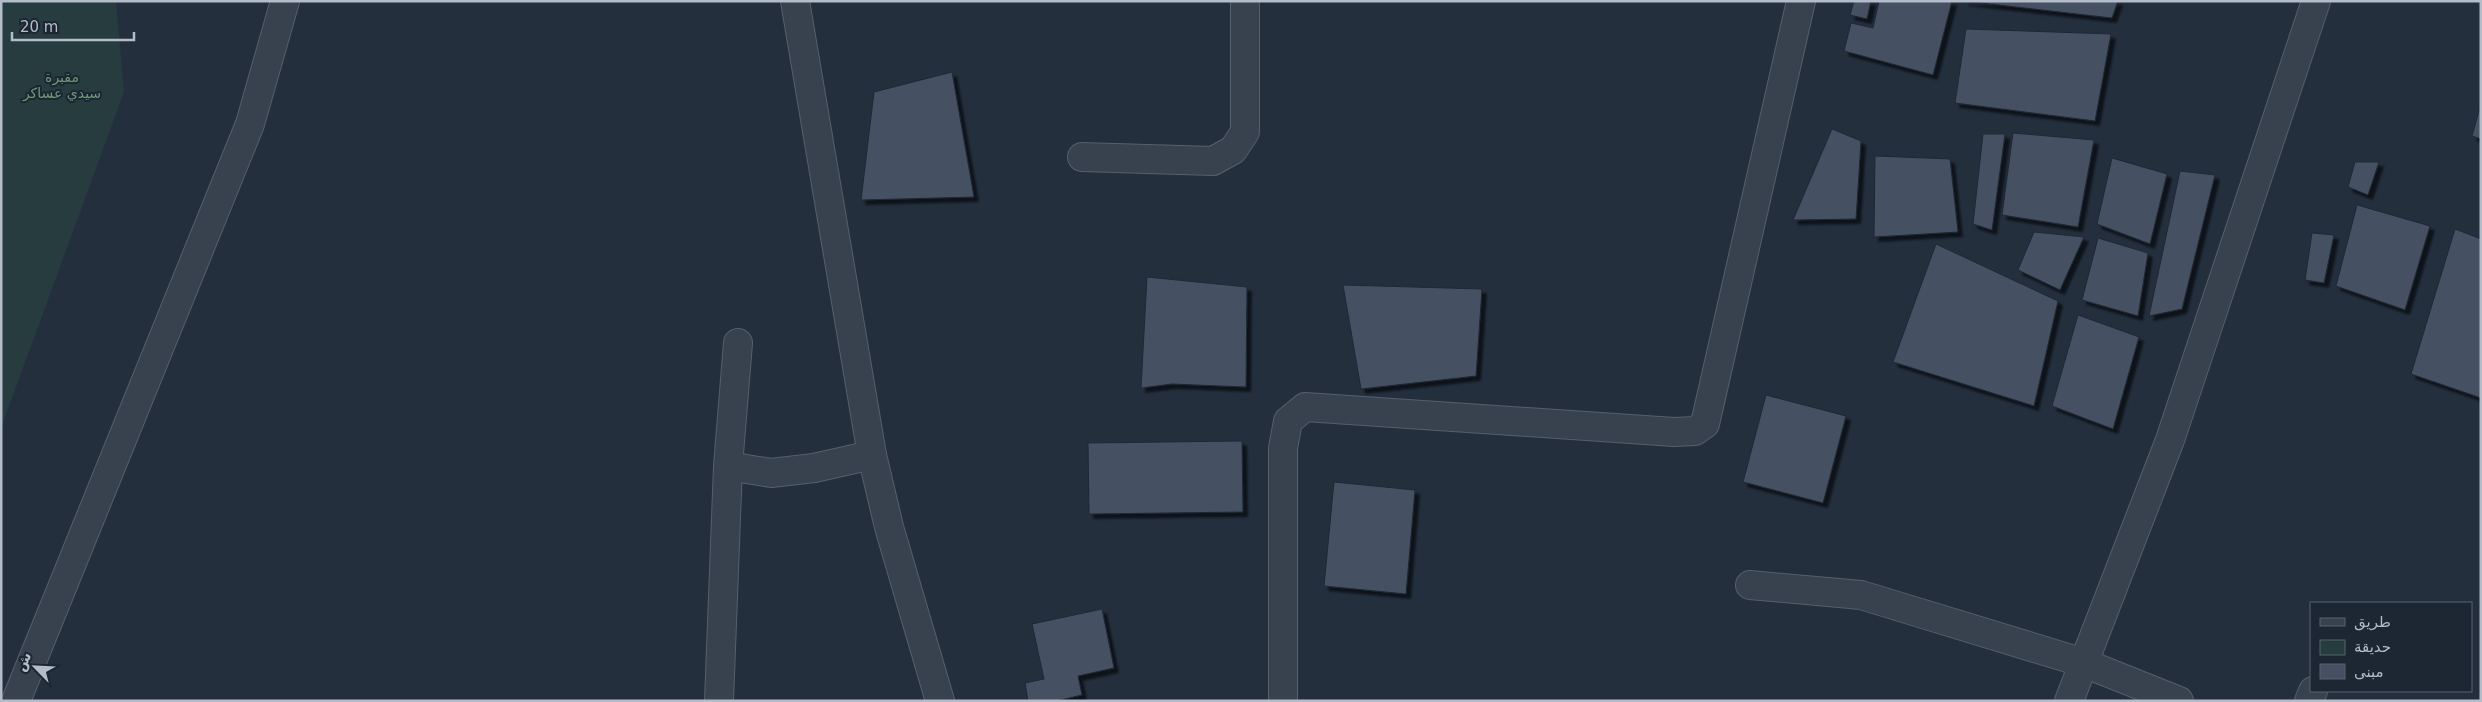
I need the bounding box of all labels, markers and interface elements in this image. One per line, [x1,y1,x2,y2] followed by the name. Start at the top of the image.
[12,10,135,42] scale bar
[20,18,58,36] text: 20 m
[22,69,101,102] park label: مقبرة سيدي عساكر
[2310,602,2472,692] legend
[2354,613,2391,631] text: طريق
[2354,638,2391,656] text: حديقة
[10,642,60,692] north arrow
[12,650,34,674] text: ش
[2354,663,2384,681] text: مبنى

